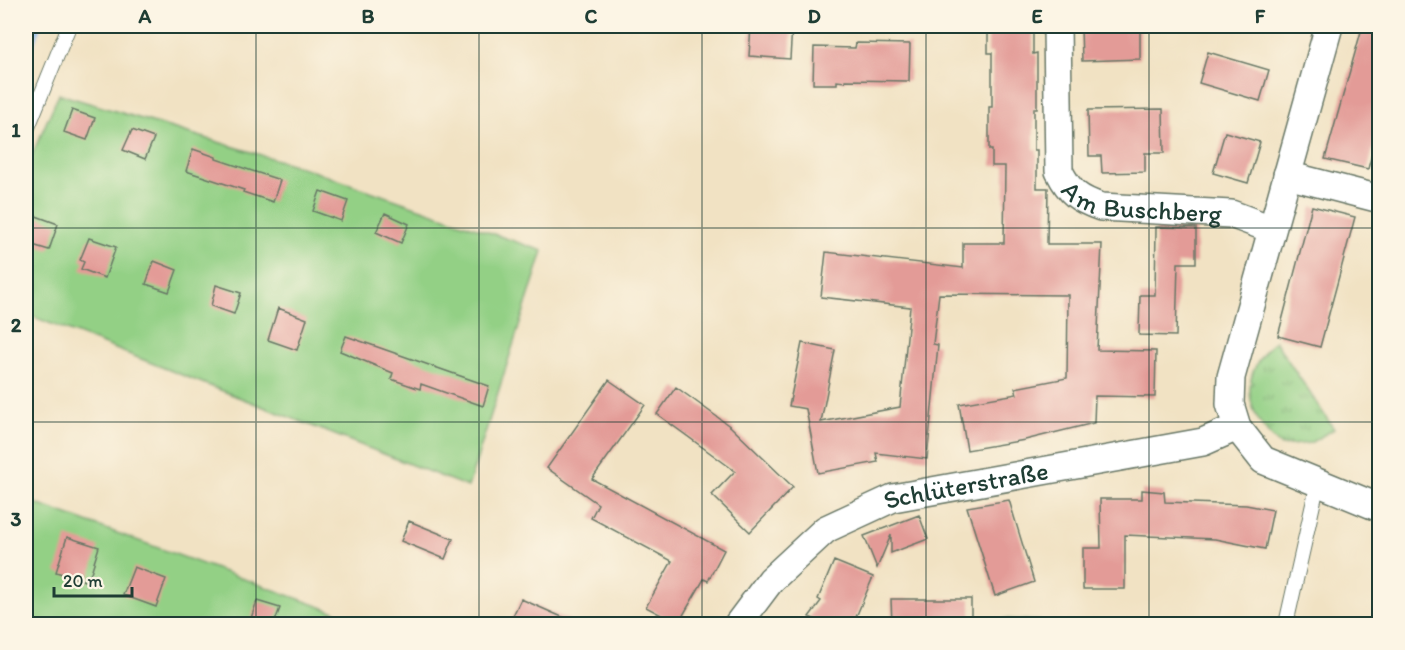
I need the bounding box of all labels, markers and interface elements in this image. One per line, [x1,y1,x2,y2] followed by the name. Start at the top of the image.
[138,4,152,28] text: A
[362,4,375,28] text: B
[585,4,598,28] text: C
[807,4,821,28] text: D
[1031,4,1043,28] text: E
[1255,4,1266,28] text: F
[11,118,21,142] text: 1
[1055,174,1223,230] street label: Am Buschberg
[11,313,22,337] text: 2
[878,454,1051,516] street label: Schlüterstraße
[11,507,22,531] text: 3
[54,560,132,598] scale bar
[63,570,103,592] text: 20 m

